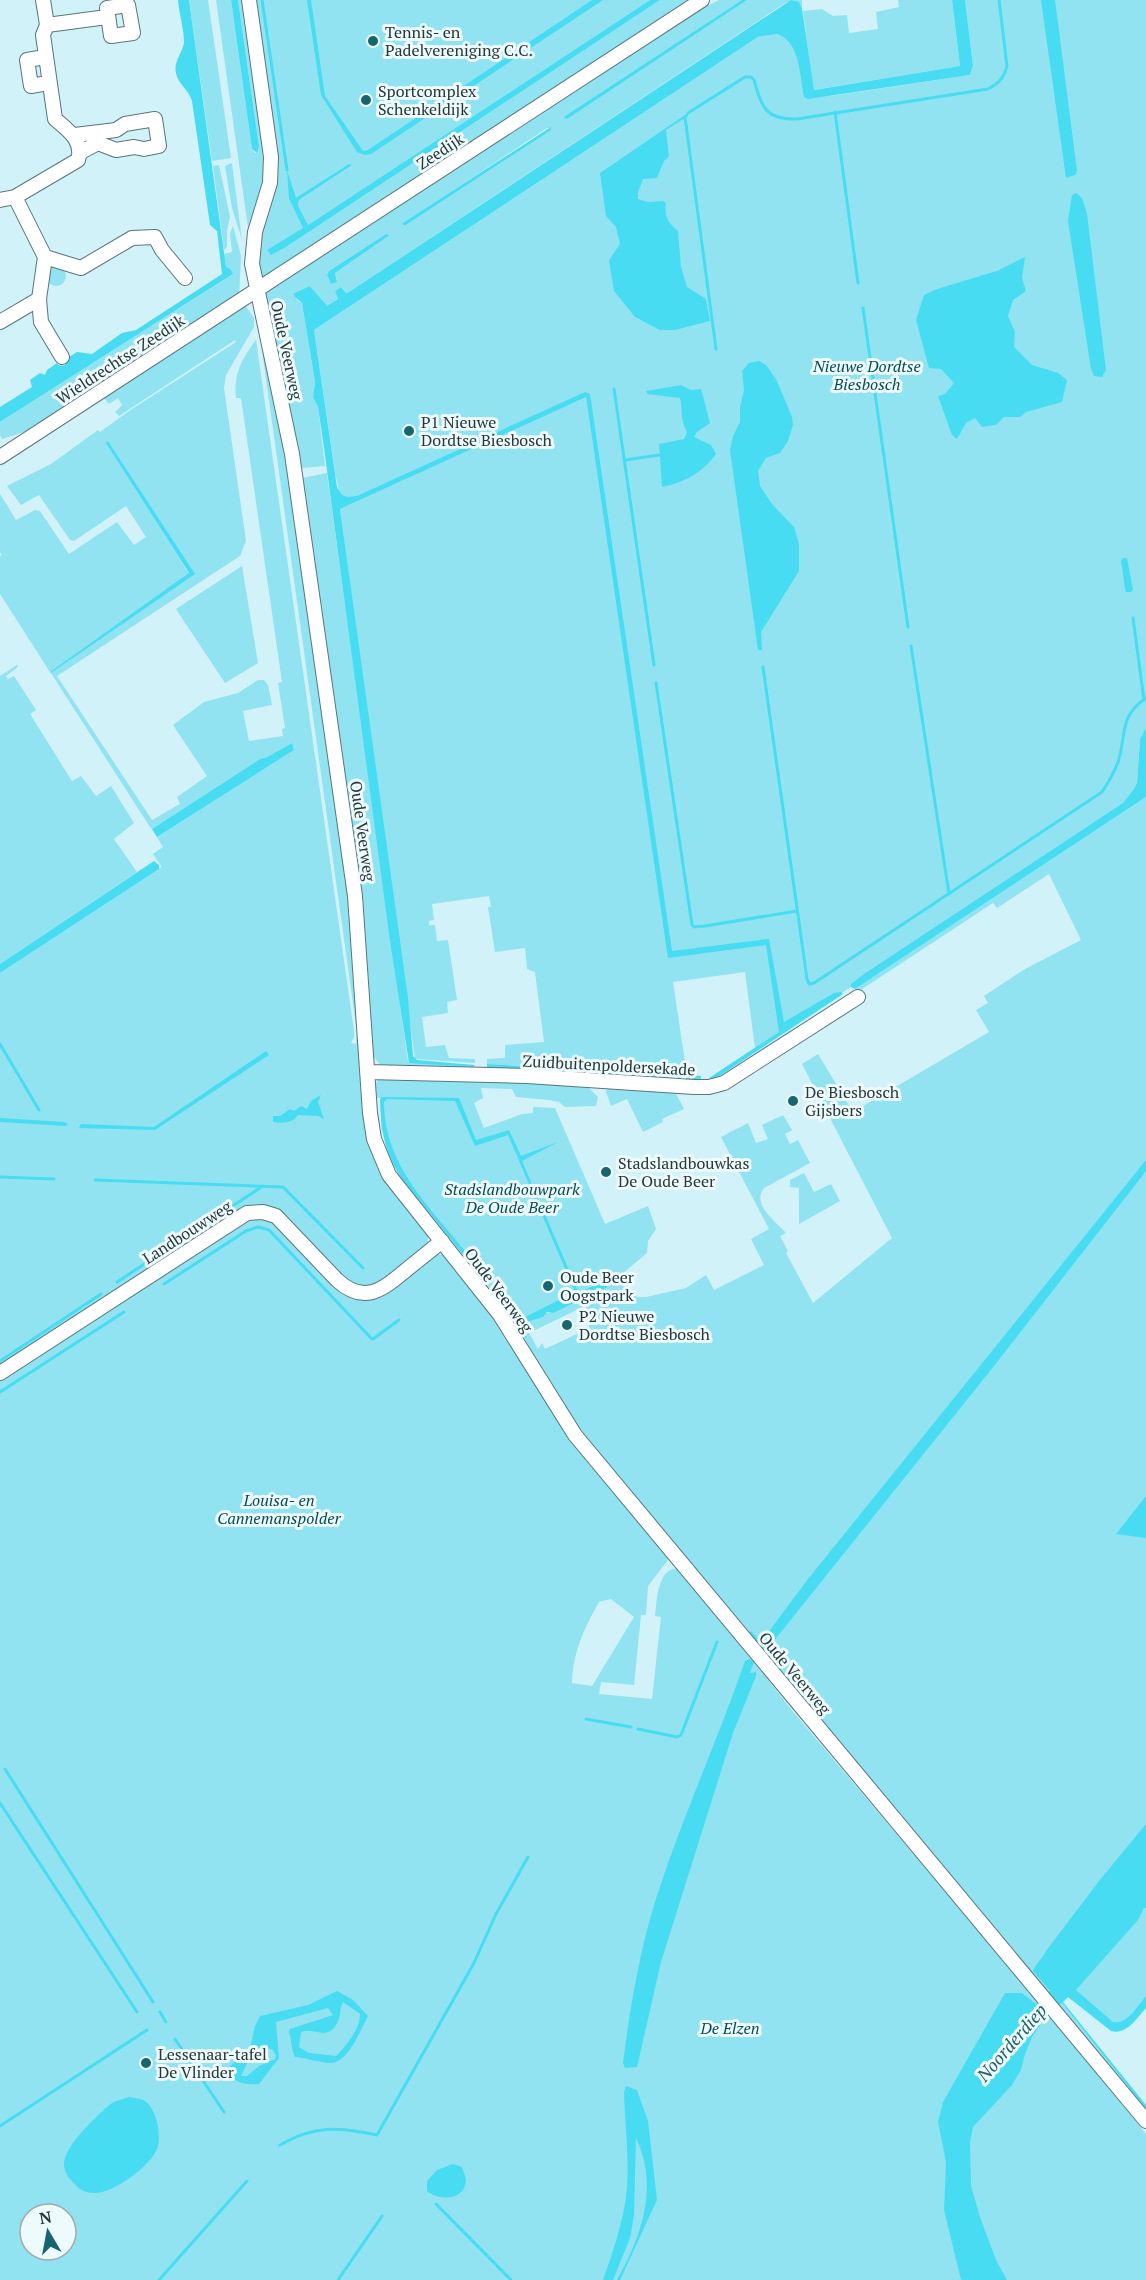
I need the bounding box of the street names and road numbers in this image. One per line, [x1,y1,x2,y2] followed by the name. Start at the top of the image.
[412,127,468,174] street label: Zeedijk
[266,298,308,402] street label: Oude Veerweg
[51,309,189,409] street label: Wieldrechtse Zeedijk
[345,779,381,883] street label: Oude Veerweg
[522,1049,696,1081] street label: Zuidbuitenpoldersekade
[138,1195,236,1269] street label: Landbouwweg
[460,1243,539,1337] street label: Oude Veerweg
[754,1627,836,1719] street label: Oude Veerweg

